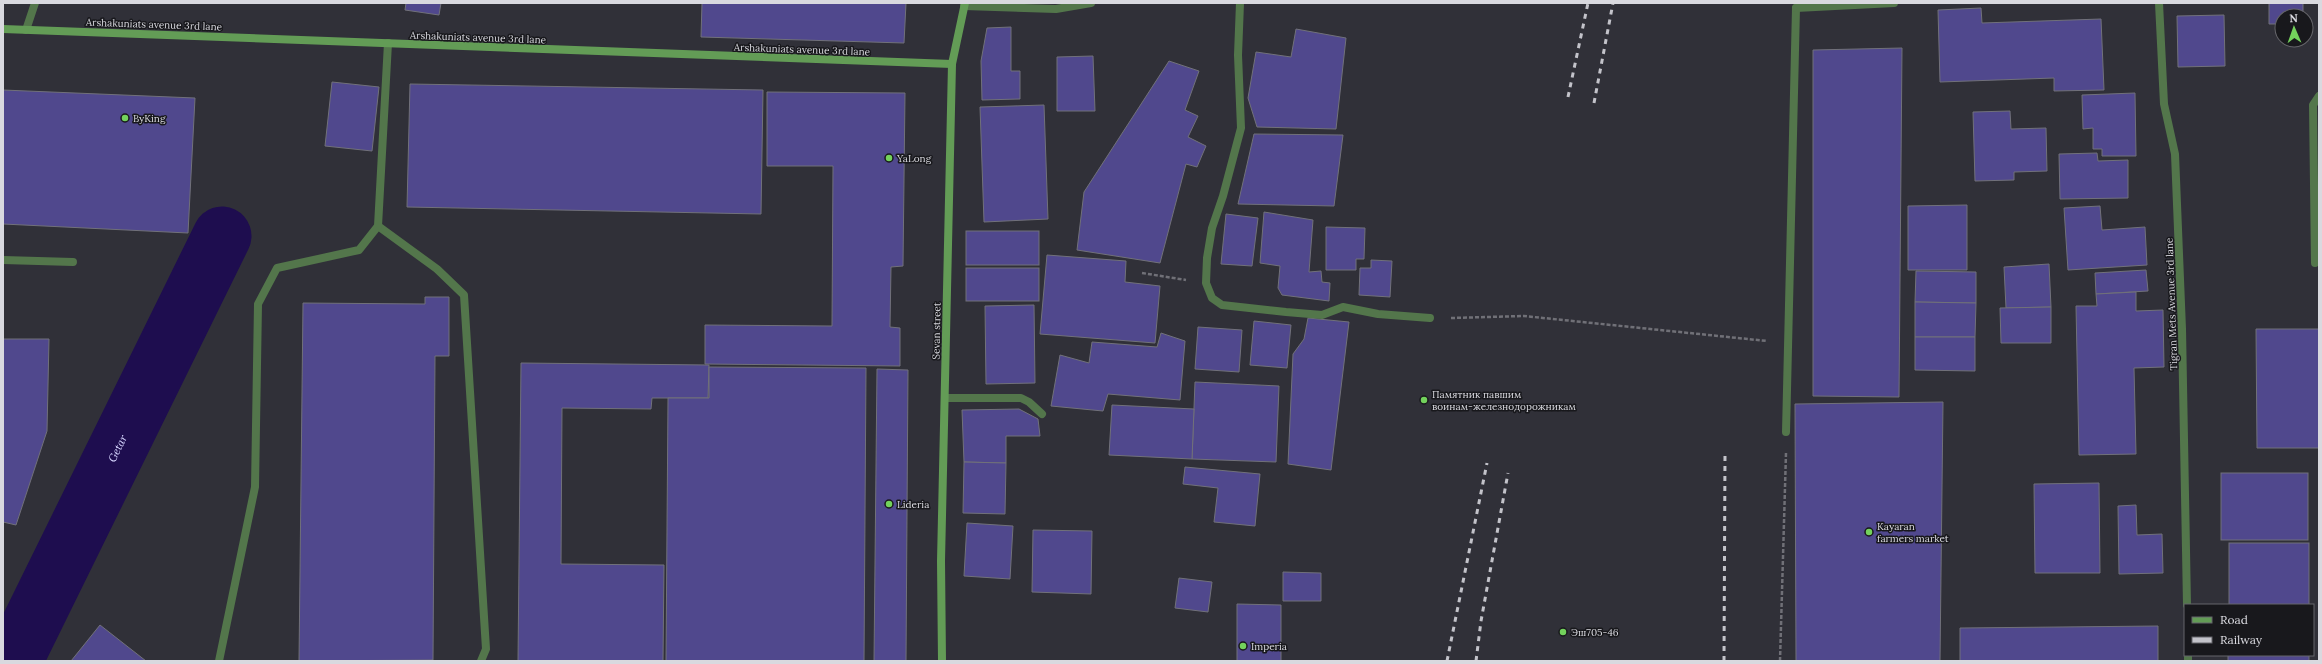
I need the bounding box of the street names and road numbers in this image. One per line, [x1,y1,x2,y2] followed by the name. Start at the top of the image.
[85,16,223,33] street label: Arshakuniats avenue 3rd lane
[409,29,547,46] street label: Arshakuniats avenue 3rd lane
[733,41,871,58] street label: Arshakuniats avenue 3rd lane
[2163,237,2180,371] street label: Tigran Mets Avenue 3rd lane
[930,302,944,360] street label: Sevan street

